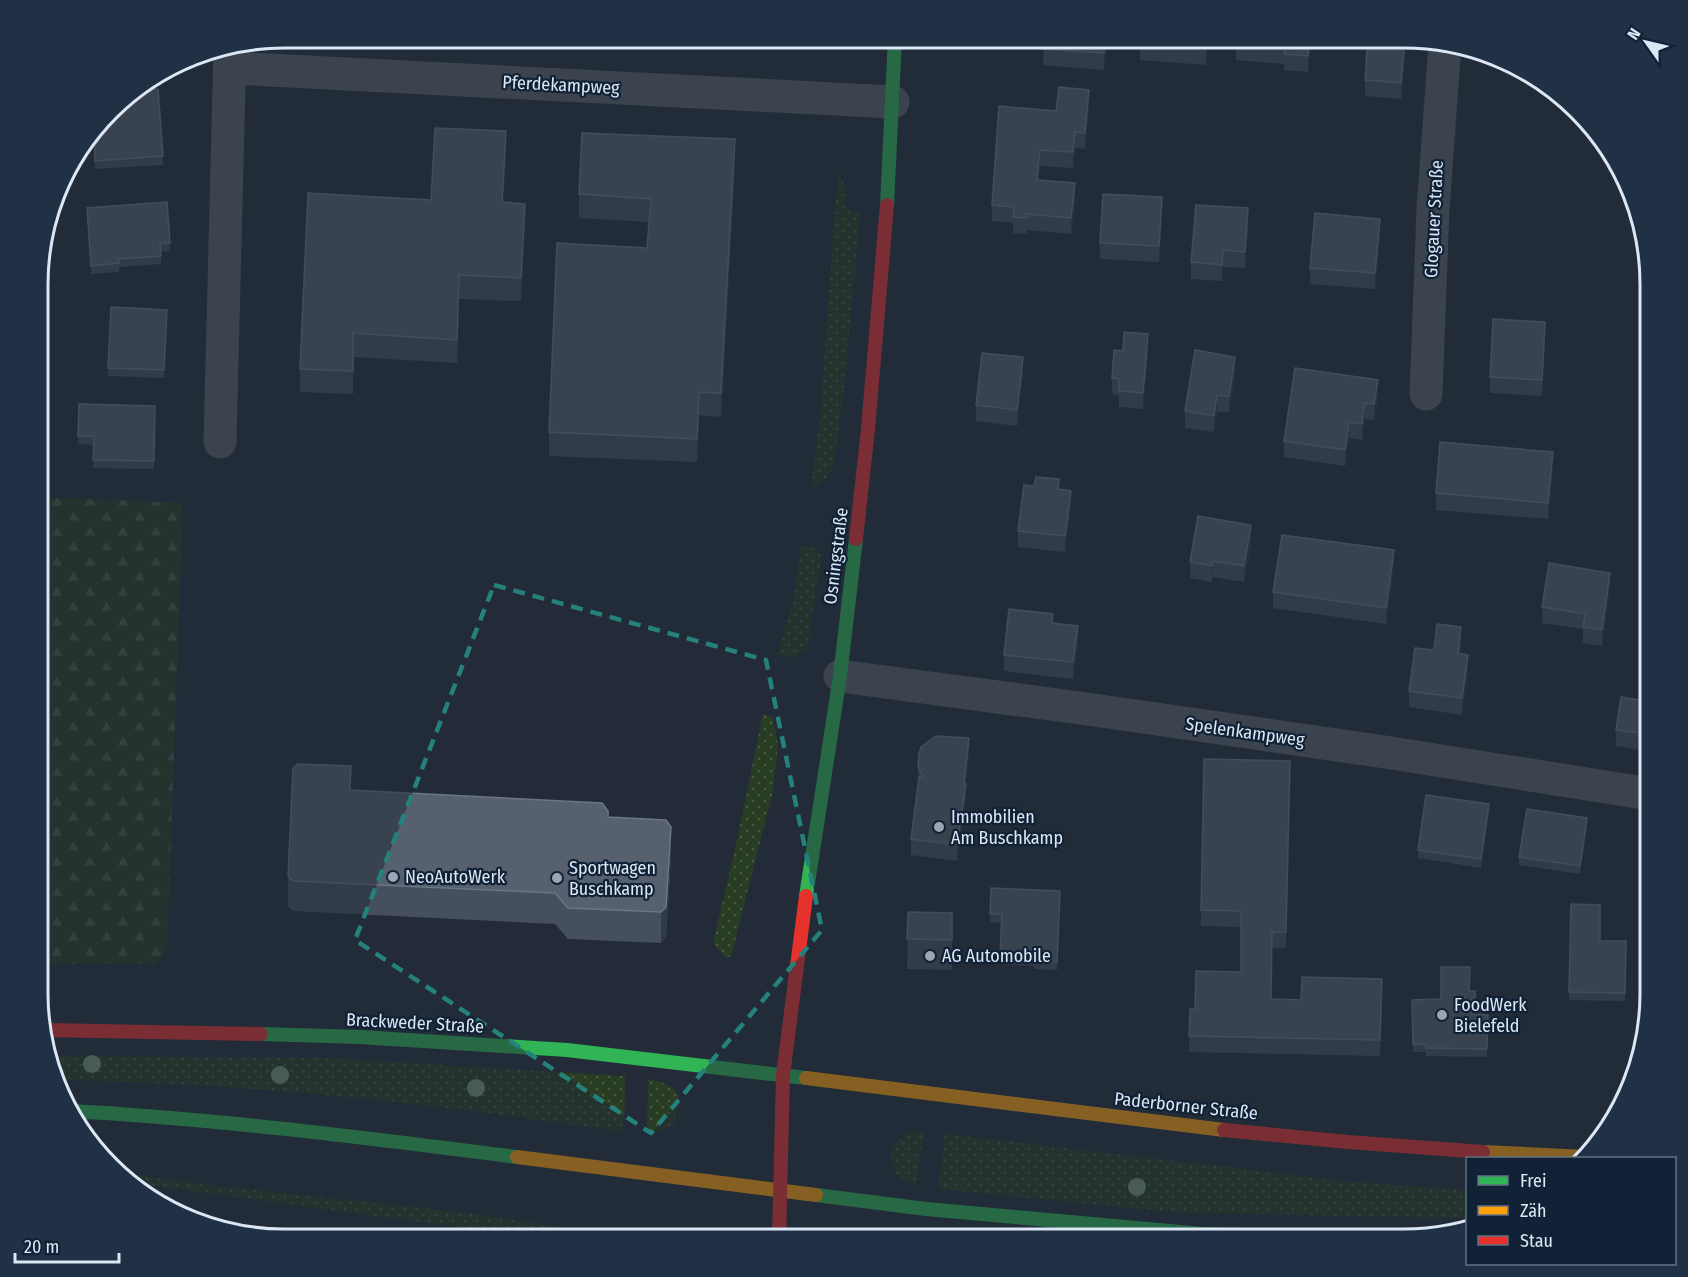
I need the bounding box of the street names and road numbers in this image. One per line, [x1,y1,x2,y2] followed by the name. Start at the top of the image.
[502,71,621,99] street label: Pferdekampweg
[1420,159,1448,279] street label: Glogauer Straße
[819,506,853,606] street label: Osningstraße
[1184,713,1306,751] street label: Spelenkampweg
[345,1008,485,1038] street label: Brackweder Straße
[1113,1088,1259,1124] street label: Paderborner Straße

